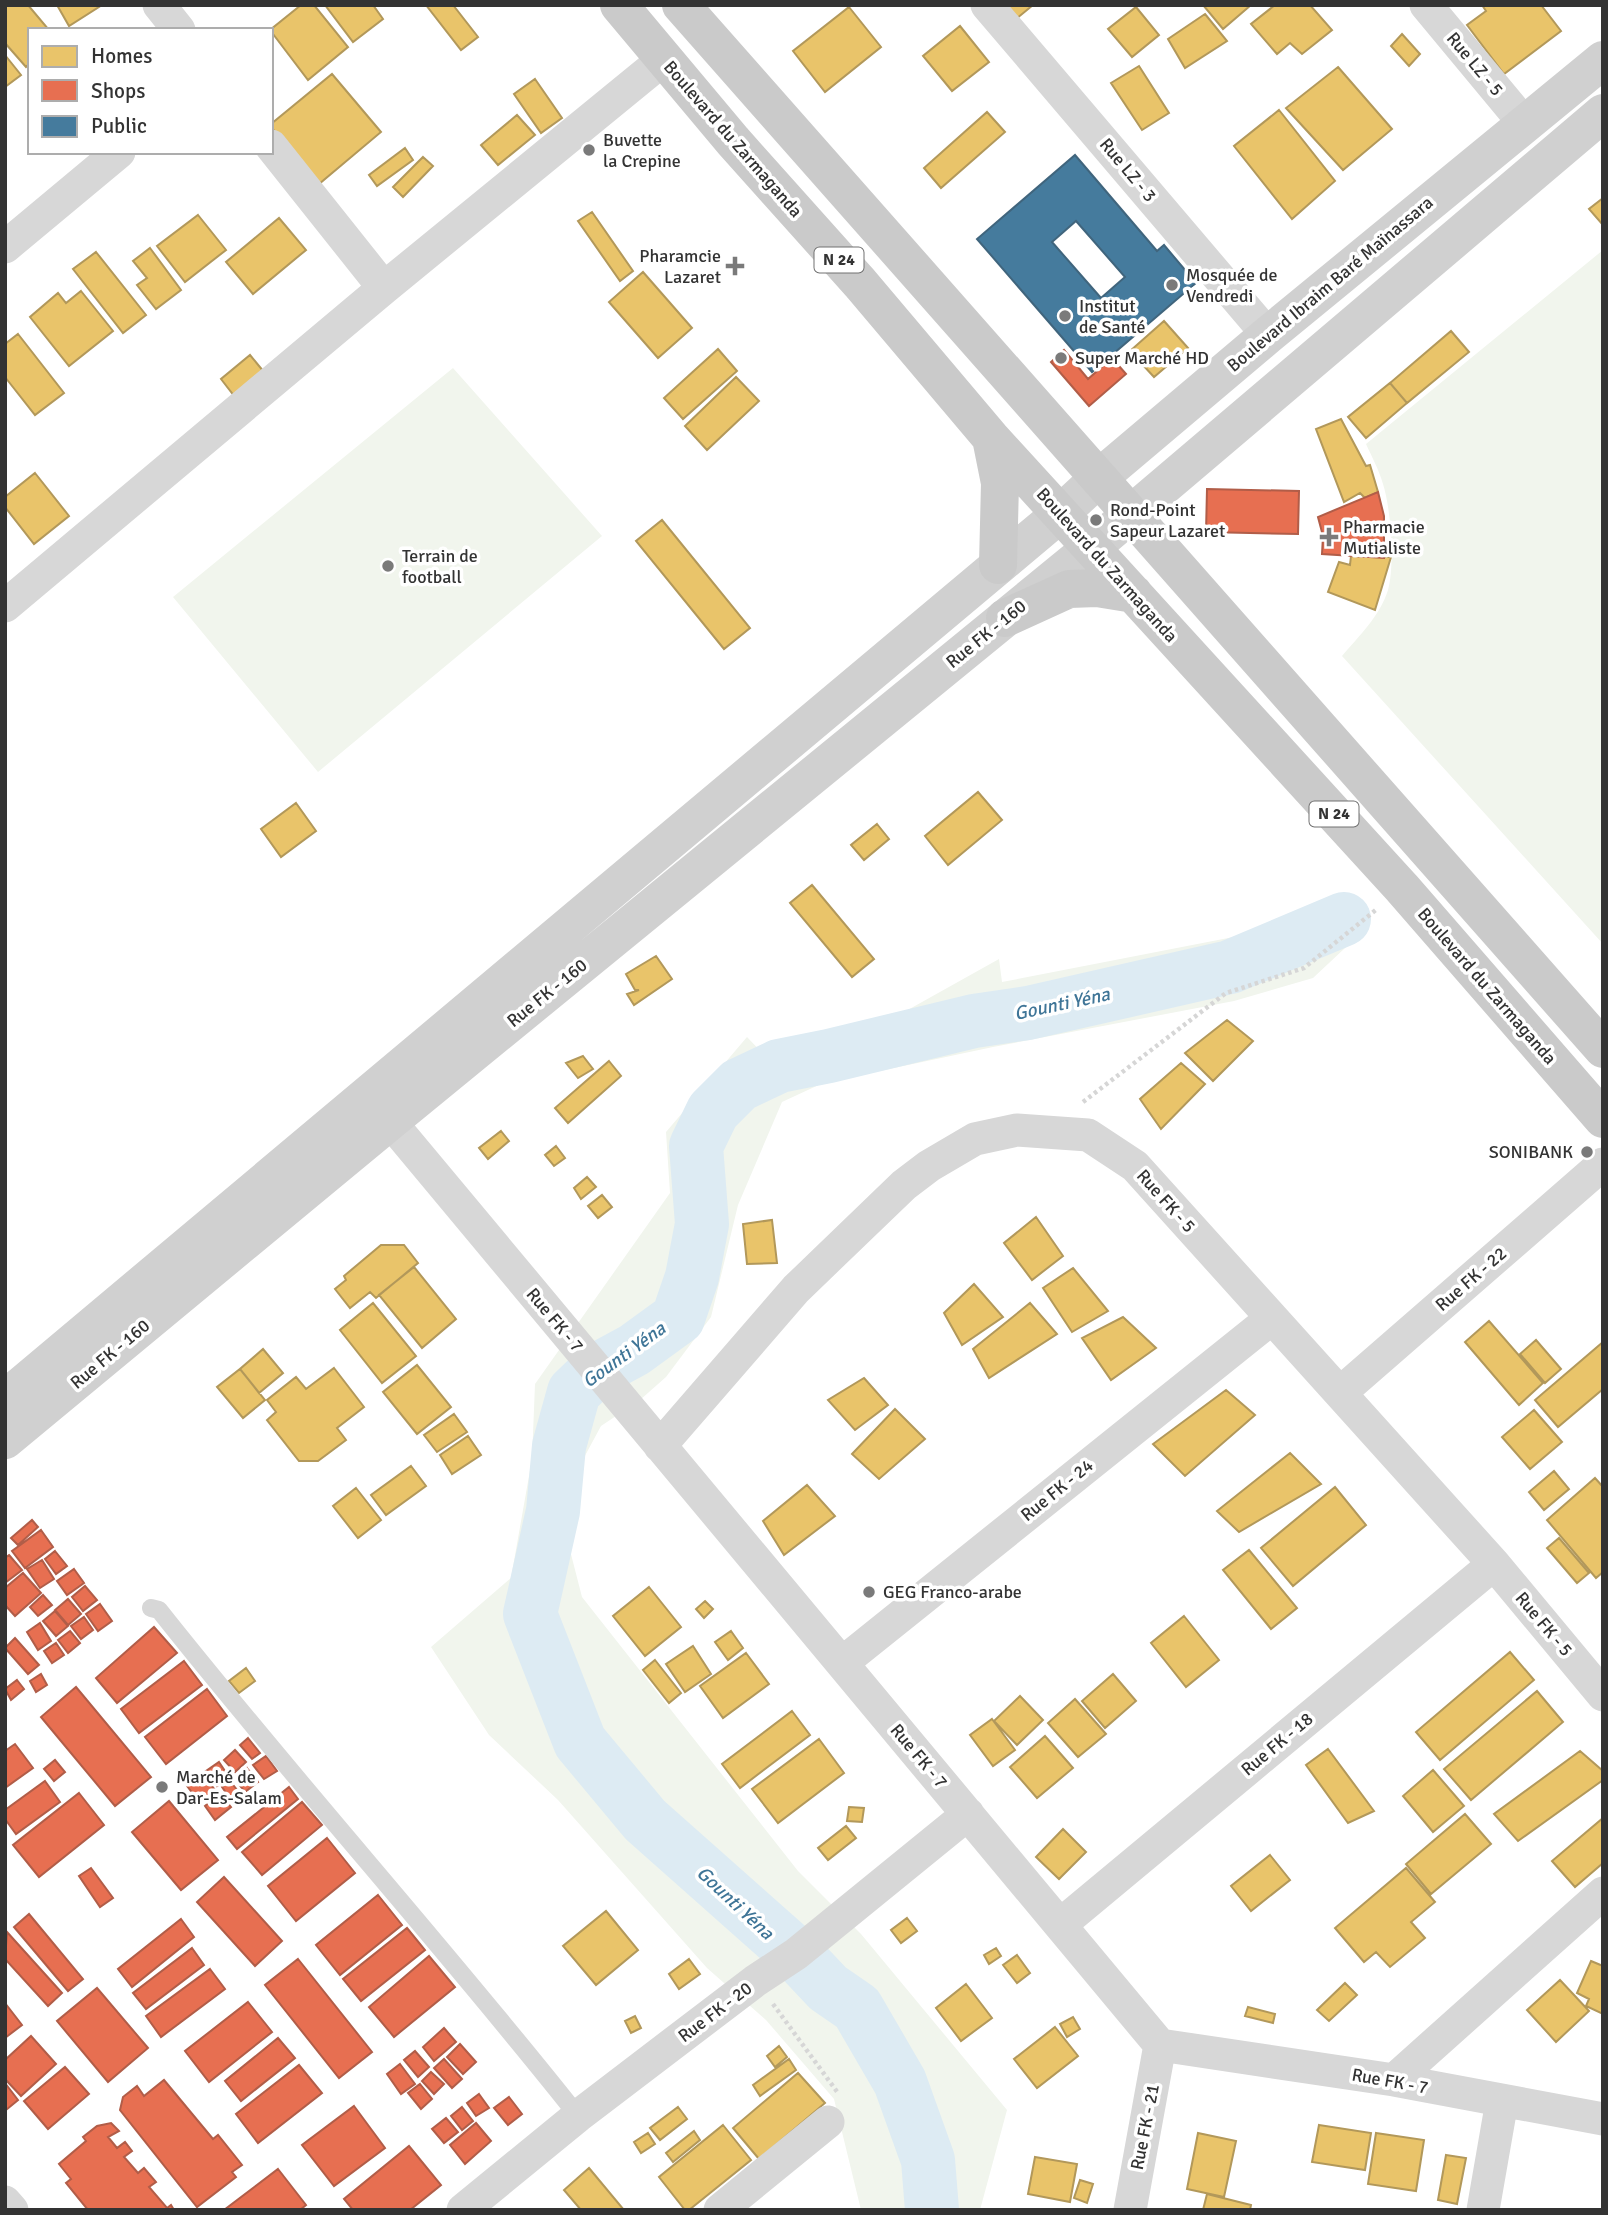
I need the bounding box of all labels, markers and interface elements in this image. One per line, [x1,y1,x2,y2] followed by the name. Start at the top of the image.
[28,28,273,154] legend
[1442,28,1508,100] street label: Rue LZ - 5
[91,43,153,69] text: Homes
[659,56,807,222] street label: Boulevard du Zarmaganda
[91,78,145,104] text: Shops
[91,113,147,139] text: Public
[603,129,681,172] place label: Buvette la Crepine
[1095,134,1161,206] street label: Rue LZ - 3
[581,142,597,158] marker: Buvette la Crepine
[1223,191,1437,377] street label: Boulevard Ibraim Baré Maïnassara
[639,245,721,288] place label: Pharamcie Lazaret
[814,248,864,272] road number: N 24
[727,258,743,274] marker: Pharamcie Lazaret
[1186,264,1278,307] place label: Mosquée de Vendredi
[1164,277,1180,293] marker: Mosquée de Vendredi
[1079,295,1146,338] place label: Institut de Santé
[1057,308,1073,324] marker: Institut de Santé
[1075,347,1209,369] place label: Super Marché HD
[1053,350,1069,366] marker: Super Marché HD
[1032,483,1182,647] street label: Boulevard du Zarmaganda
[1110,499,1225,542] place label: Rond-Point Sapeur Lazaret
[1088,512,1104,528] marker: Rond-Point Sapeur Lazaret
[1343,516,1425,559] place label: Pharmacie Mutialiste
[1321,529,1337,545] marker: Pharmacie Mutialiste
[402,545,478,588] place label: Terrain de football
[380,558,396,574] marker: Terrain de football
[942,595,1030,673] street label: Rue FK - 160
[1310,802,1358,827] road number: N 24
[1413,903,1561,1069] street label: Boulevard du Zarmaganda
[503,954,591,1032] street label: Rue FK - 160
[1012,982,1113,1026] water label: Gounti Yéna
[1489,1141,1573,1163] place label: SONIBANK
[1579,1144,1595,1160] marker: SONIBANK
[1132,1165,1200,1237] street label: Rue FK - 5
[1431,1242,1511,1316] street label: Rue FK - 22
[522,1283,588,1357] street label: Rue FK - 7
[66,1314,154,1394] street label: Rue FK - 160
[578,1316,671,1393] water label: Gounti Yéna
[1016,1454,1098,1526] street label: Rue FK - 24
[883,1581,1022,1603] place label: GEG Franco-arabe
[861,1584,877,1600] marker: GEG Franco-arabe
[1511,1587,1577,1661] street label: Rue FK - 5
[1237,1708,1317,1780] street label: Rue FK - 18
[886,1719,952,1793] street label: Rue FK - 7
[176,1766,282,1809] place label: Marché de Dar-Es-Salam
[154,1779,170,1795] marker: Marché de Dar-Es-Salam
[691,1861,780,1946] water label: Gounti Yéna
[674,1977,756,2047] street label: Rue FK - 20
[1350,2063,1430,2099] street label: Rue FK - 7
[1126,2082,1164,2172] street label: Rue FK - 21

